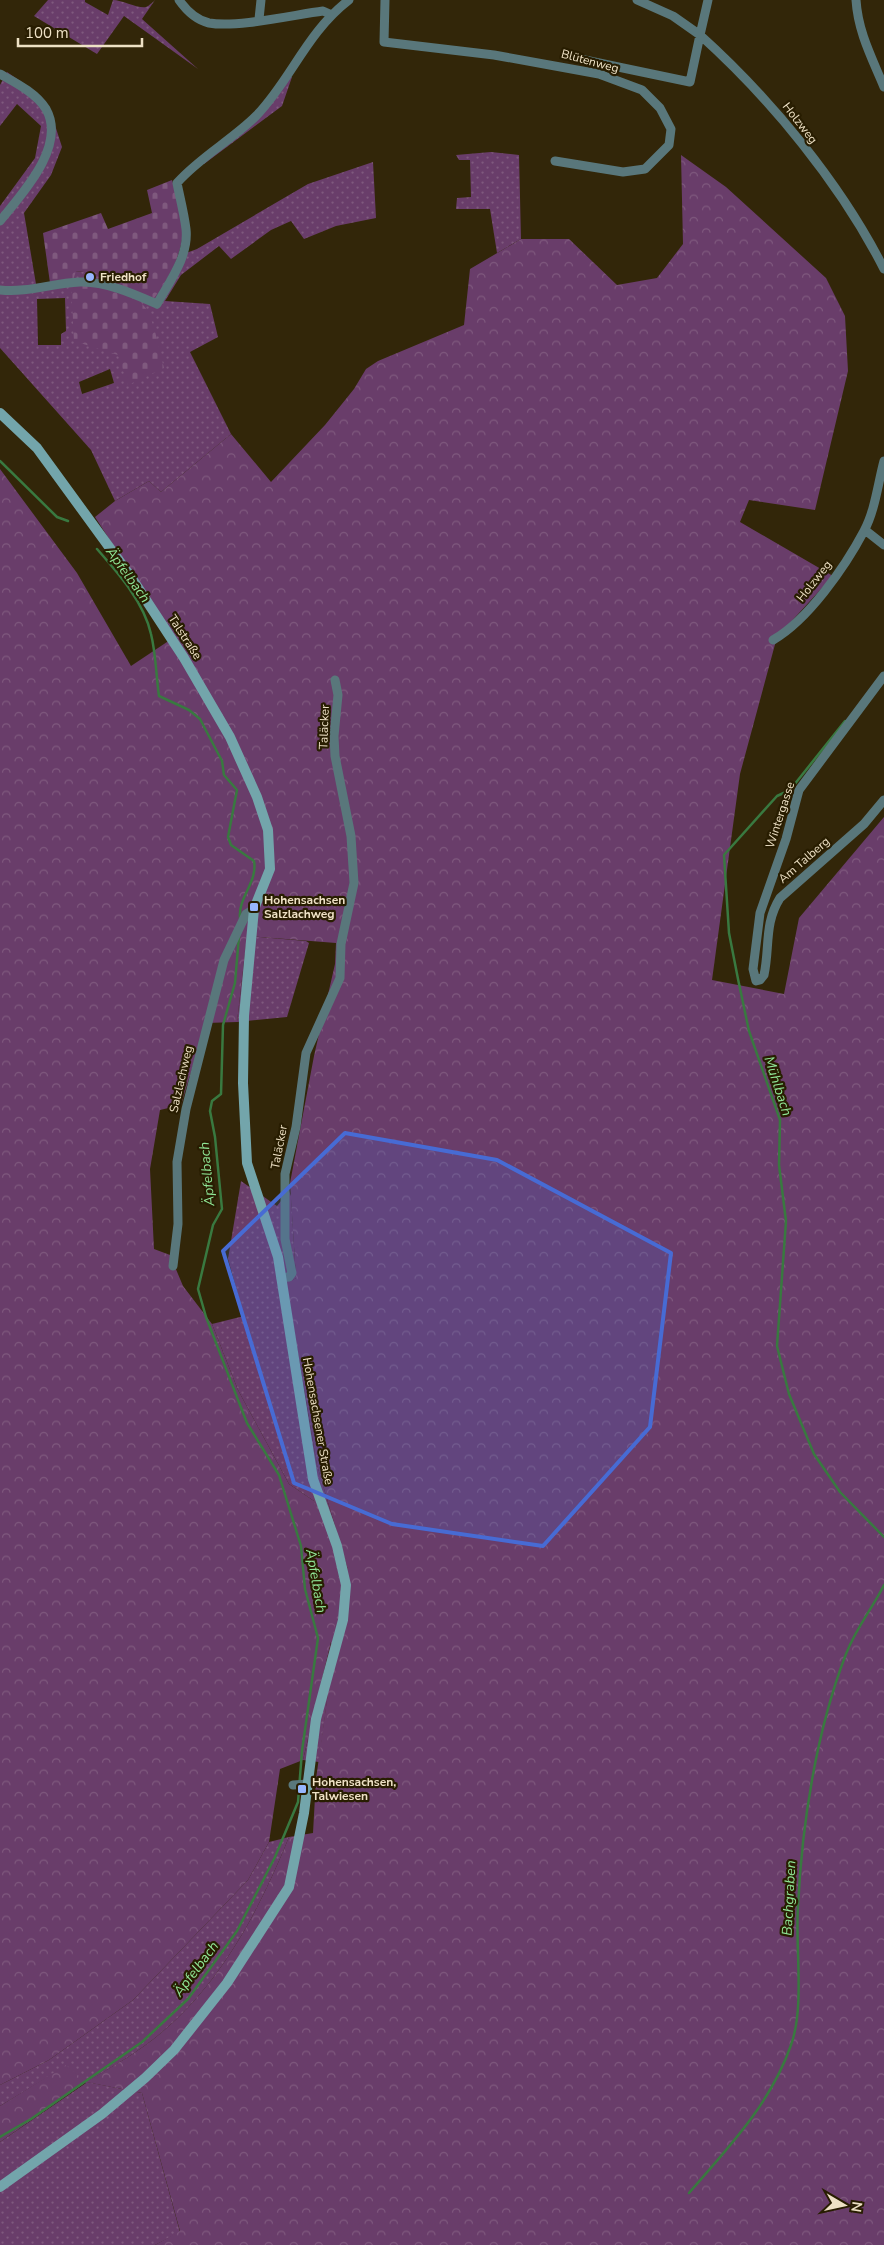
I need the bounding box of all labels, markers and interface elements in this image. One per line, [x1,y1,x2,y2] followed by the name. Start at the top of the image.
[18,15,141,47] scale bar
[25,23,69,43] text: 100 m
[559,46,621,76] street label: Blütenweg
[779,99,821,147] street label: Holzweg
[100,269,147,285] place label: Friedhof
[84,271,96,283] marker: Friedhof
[101,543,155,607] water label: Äpfelbach
[793,557,835,605] street label: Holzweg
[165,611,205,663] street label: Talstraße
[315,704,333,750] street label: Taläcker
[762,780,798,850] street label: Wintergasse
[775,833,833,887] street label: Am Talberg
[264,892,345,922] place label: Hohensachsen Salzlachweg
[248,901,260,913] marker: Hohensachsen Salzlachweg
[166,1044,196,1114] street label: Salzlachweg
[759,1054,797,1118] water label: Mühlbach
[267,1123,291,1170] street label: Taläcker
[195,1141,219,1208] water label: Äpfelbach
[299,1356,337,1486] street label: Hohensachsener Straße
[301,1547,331,1614] water label: Äpfelbach
[312,1774,396,1804] place label: Hohensachsen, Talwiesen
[296,1783,308,1795] marker: Hohensachsen, Talwiesen
[778,1860,800,1936] water label: Bachgraben
[168,1938,223,2001] water label: Äpfelbach
[819,2180,869,2230] north arrow
[846,2200,867,2214] text: N

